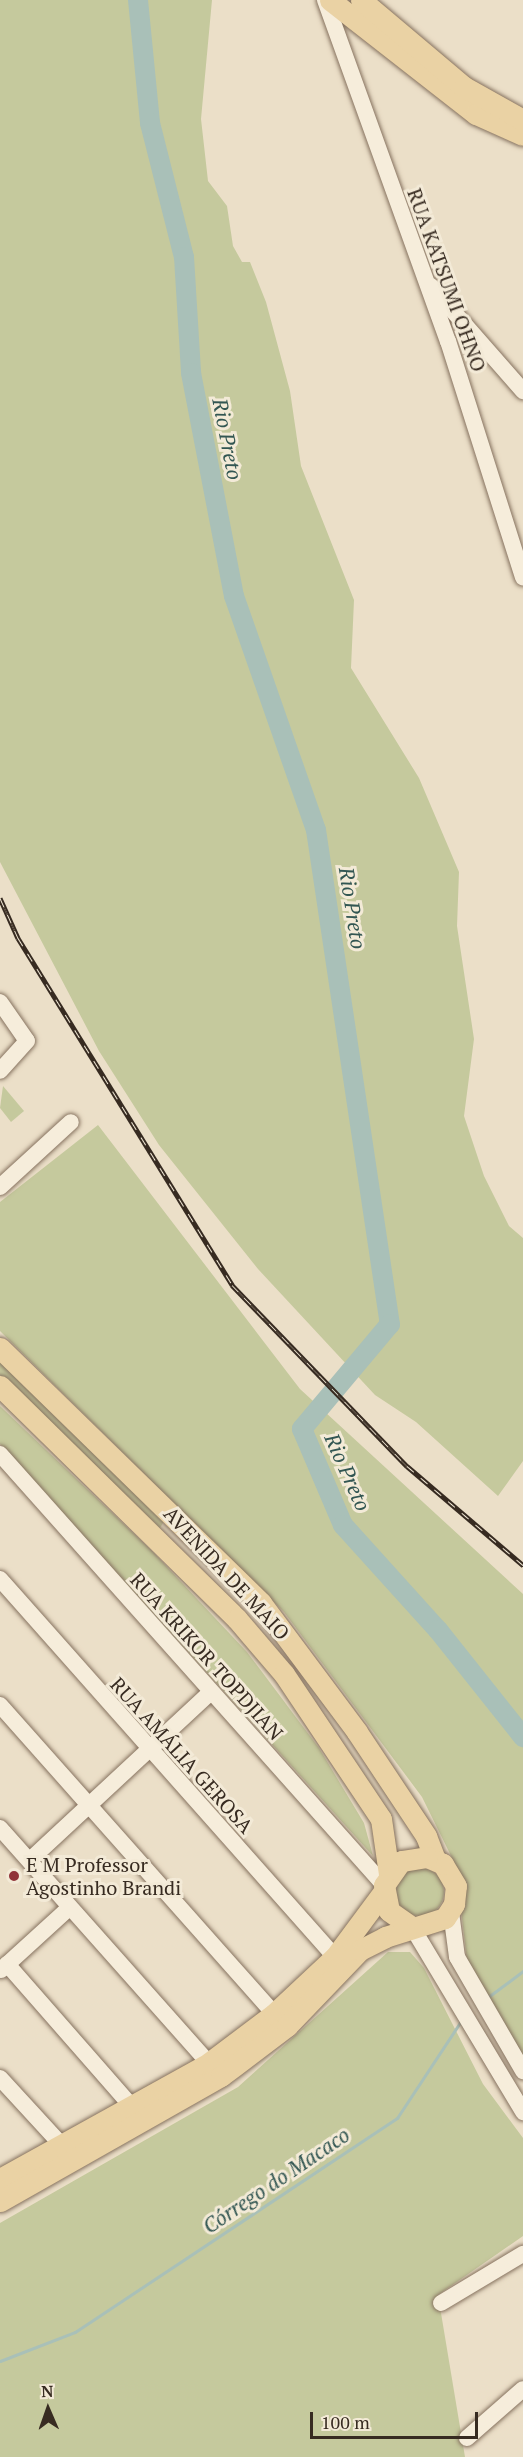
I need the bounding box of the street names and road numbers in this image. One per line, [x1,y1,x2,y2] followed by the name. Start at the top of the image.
[403,185,491,375] street label: RUA KATSUMI OHNO
[159,1501,295,1645] street label: AVENIDA DE MAIO
[125,1567,289,1745] street label: RUA KRIKOR TOPDJIAN
[105,1672,259,1838] street label: RUA AMÁLIA GEROSA

